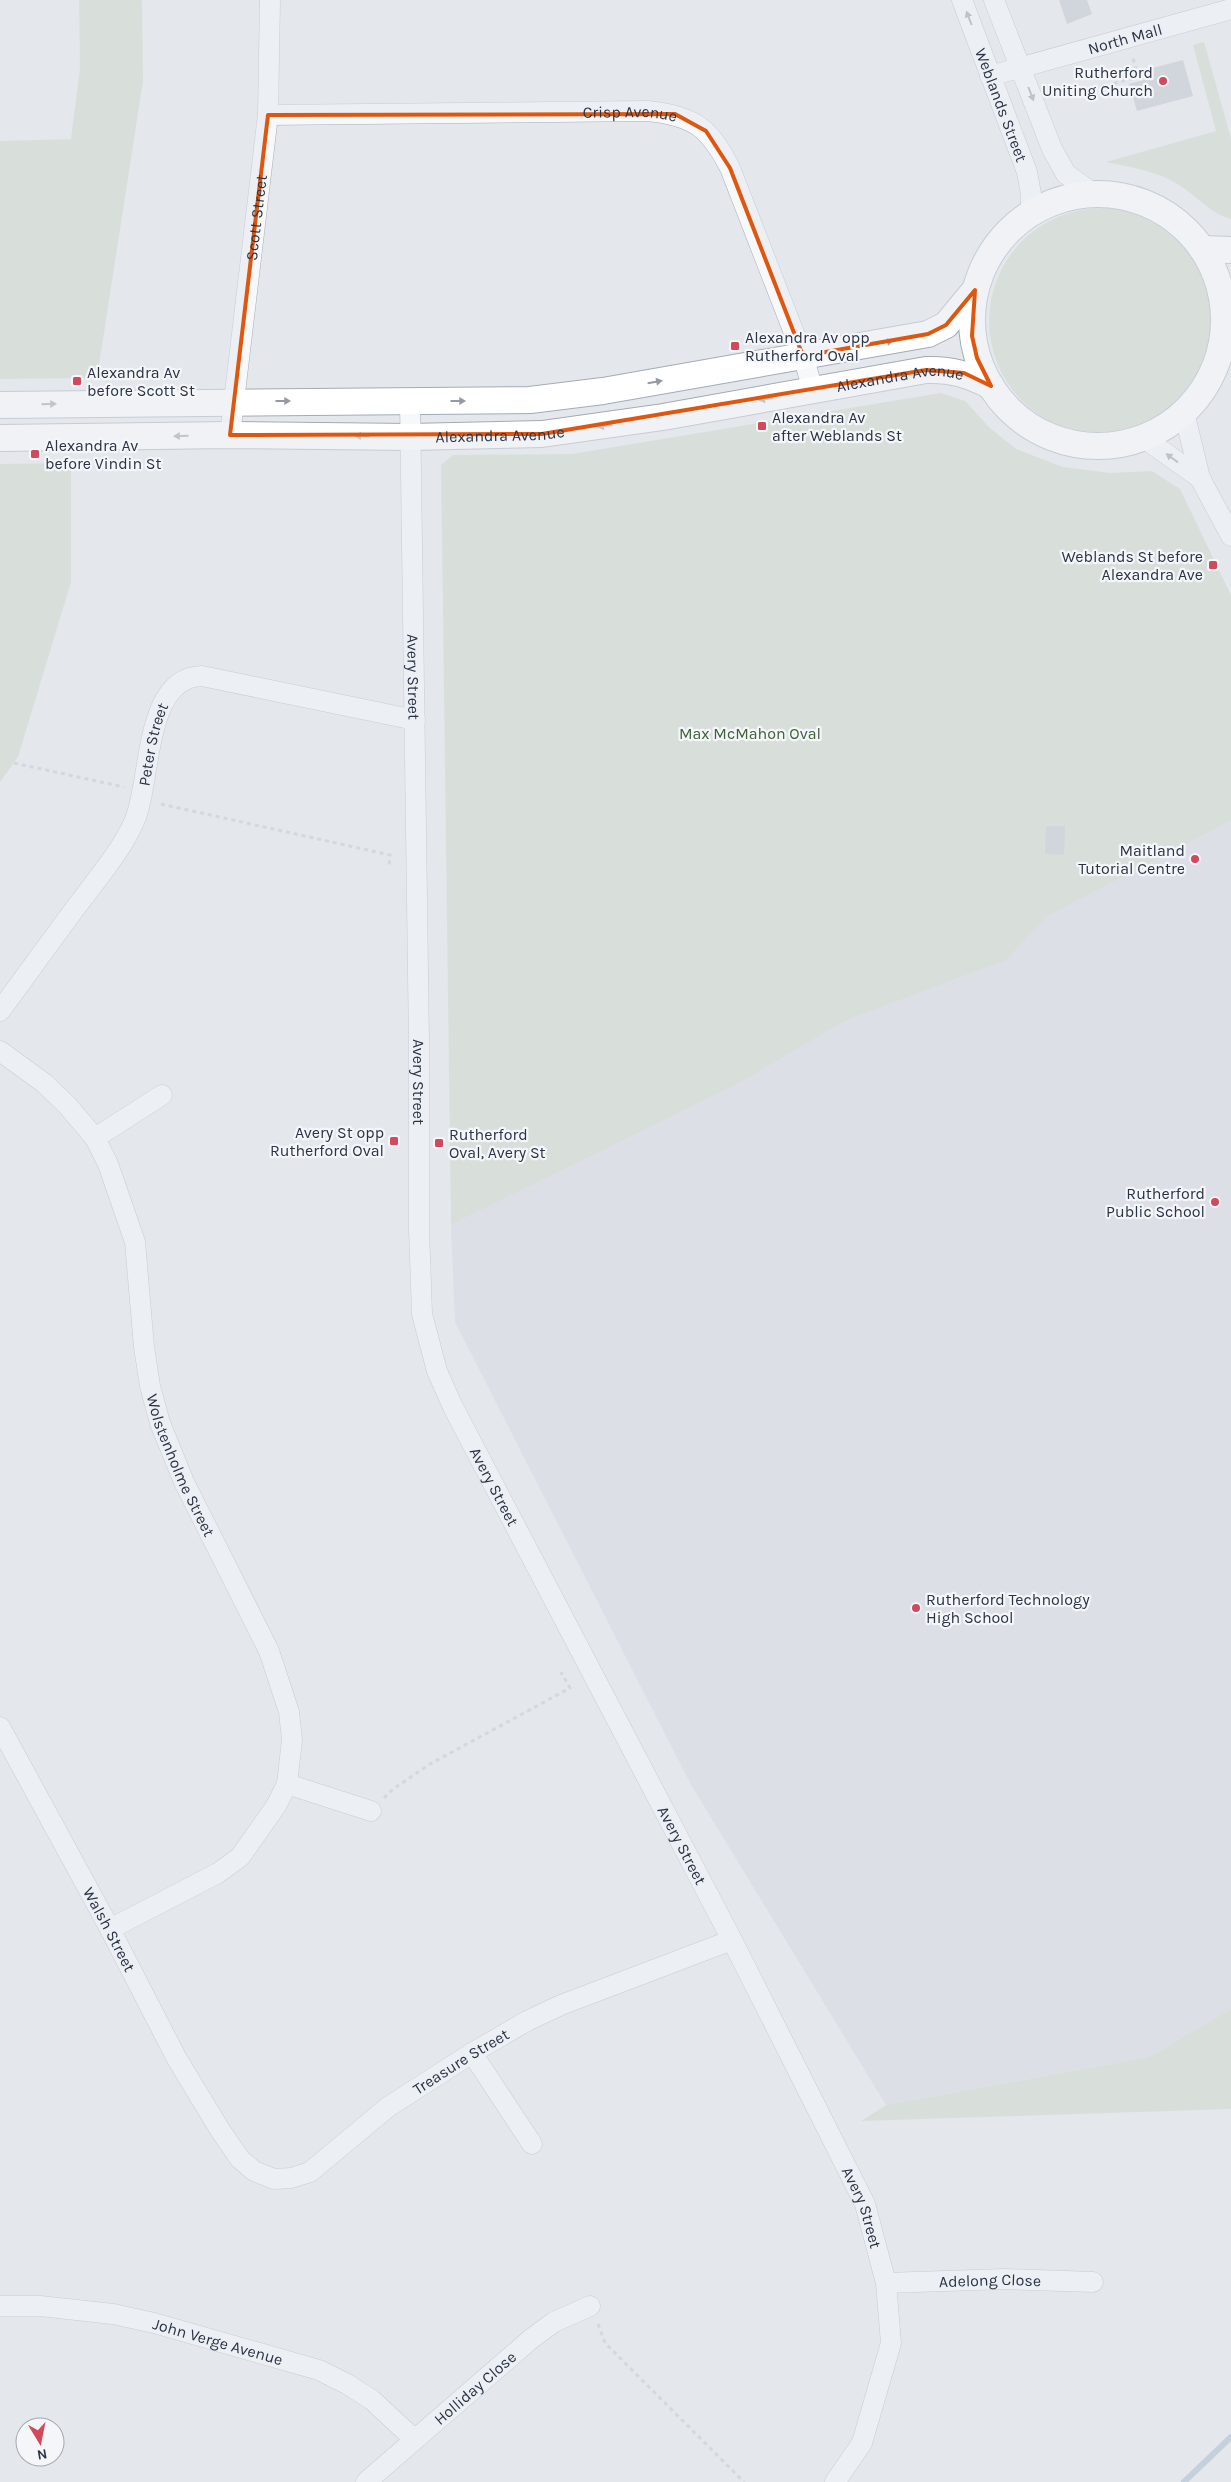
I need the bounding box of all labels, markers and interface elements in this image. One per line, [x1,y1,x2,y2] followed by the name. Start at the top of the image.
[964,11,972,25] one-way arrow
[1086,19,1164,58] street label: North Mall
[971,45,1032,164] street label: Weblands Street
[1042,63,1153,100] place label: Rutherford Uniting Church
[1157,75,1169,87] marker: Rutherford Uniting Church
[1028,87,1035,102] one-way arrow
[583,101,679,125] street label: Crisp Avenue
[241,173,270,262] street label: Scott Street
[745,328,870,365] place label: Alexandra Av opp Rutherford Oval
[878,337,894,345] one-way arrow
[729,340,741,352] marker: Alexandra Av opp Rutherford Oval
[835,360,966,395] street label: Alexandra Avenue
[87,363,195,400] place label: Alexandra Av before Scott St
[71,375,83,387] marker: Alexandra Av before Scott St
[647,378,663,386] one-way arrow
[757,395,773,403] one-way arrow
[275,397,291,405] one-way arrow
[451,397,467,405] one-way arrow
[41,400,57,408] one-way arrow
[772,408,902,445] place label: Alexandra Av after Weblands St
[756,420,768,432] marker: Alexandra Av after Weblands St
[435,421,566,446] street label: Alexandra Avenue
[597,422,613,430] one-way arrow
[173,432,189,440] one-way arrow
[353,432,369,440] one-way arrow
[45,436,162,473] place label: Alexandra Av before Vindin St
[29,448,41,460] marker: Alexandra Av before Vindin St
[1165,453,1179,463] one-way arrow
[1061,547,1203,584] place label: Weblands St before Alexandra Ave
[1207,559,1219,571] marker: Weblands St before Alexandra Ave
[404,634,424,720] street label: Avery Street
[134,699,172,787] street label: Peter Street
[679,724,821,743] park label: Max McMahon Oval
[1078,841,1185,878] place label: Maitland Tutorial Centre
[1189,853,1201,865] marker: Maitland Tutorial Centre
[409,1039,429,1125] street label: Avery Street
[270,1123,384,1160] place label: Avery St opp Rutherford Oval
[449,1125,546,1162] place label: Rutherford Oval, Avery St
[388,1135,400,1147] marker: Avery St opp Rutherford Oval
[433,1137,445,1149] marker: Rutherford Oval, Avery St
[1106,1184,1205,1221] place label: Rutherford Public School
[1209,1196,1221,1208] marker: Rutherford Public School
[143,1392,219,1540] street label: Wolstenholme Street
[466,1444,523,1529] street label: Avery Street
[926,1590,1090,1627] place label: Rutherford Technology High School
[910,1602,922,1614] marker: Rutherford Technology High School
[654,1803,711,1888] street label: Avery Street
[79,1884,140,1975] street label: Walsh Street
[409,2024,512,2098] street label: Treasure Street
[838,2163,886,2250] street label: Avery Street
[938,2269,1041,2291] street label: Adelong Close
[151,2314,285,2369] street label: John Verge Avenue
[430,2347,520,2428] street label: Holliday Close
[15,2417,65,2467] north arrow
[36,2445,49,2464] text: N

